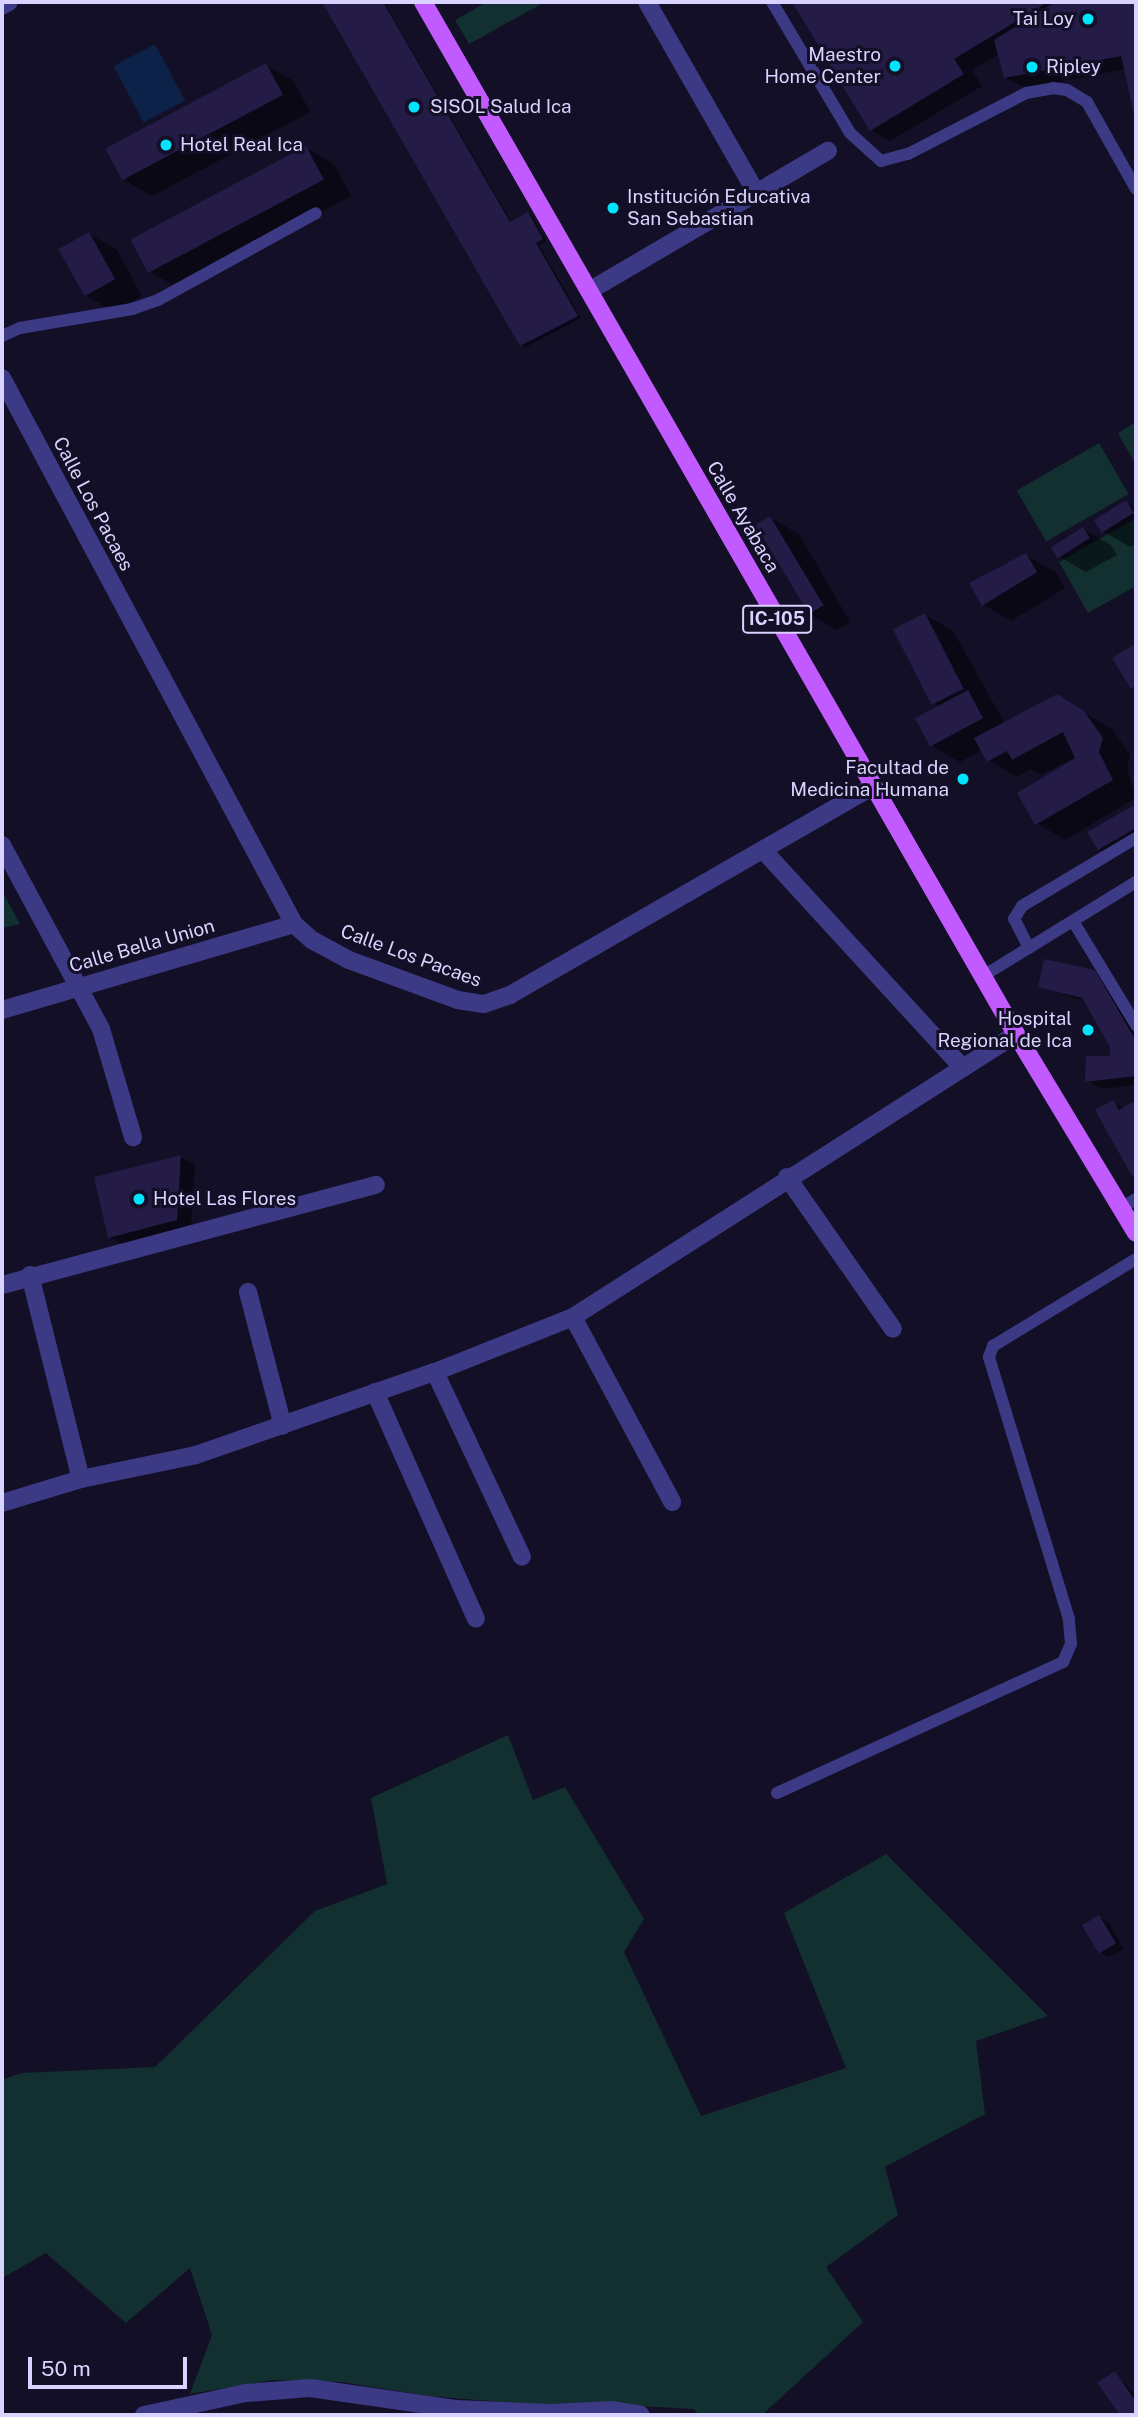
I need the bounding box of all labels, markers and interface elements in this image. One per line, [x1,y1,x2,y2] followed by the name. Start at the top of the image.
[1013,8,1074,30] place label: Tai Loy
[1080,11,1096,27] marker: Tai Loy
[764,44,881,88] place label: Maestro Home Center
[1046,56,1101,78] place label: Ripley
[887,58,903,74] marker: Maestro Home Center
[1024,59,1040,75] marker: Ripley
[430,96,572,118] place label: SISOL Salud Ica
[404,97,424,117] marker: SISOL Salud Ica
[180,134,303,156] place label: Hotel Real Ica
[158,137,174,153] marker: Hotel Real Ica
[627,186,811,230] place label: Institución Educativa San Sebastian
[605,200,621,216] marker: Institución Educativa San Sebastian
[48,433,138,575] street label: Calle Los Pacaes
[702,457,784,577] street label: Calle Ayabaca
[742,604,812,634] road number: IC-105
[790,757,949,801] place label: Facultad de Medicina Humana
[955,771,971,787] marker: Facultad de Medicina Humana
[67,914,217,978] street label: Calle Bella Union
[337,920,485,992] street label: Calle Los Pacaes
[937,1008,1072,1052] place label: Hospital Regional de Ica
[1078,1020,1098,1040] marker: Hospital Regional de Ica
[153,1188,296,1210] place label: Hotel Las Flores
[131,1191,147,1207] marker: Hotel Las Flores
[32,2344,191,2388] scale bar
[41,2356,91,2381] text: 50 m

